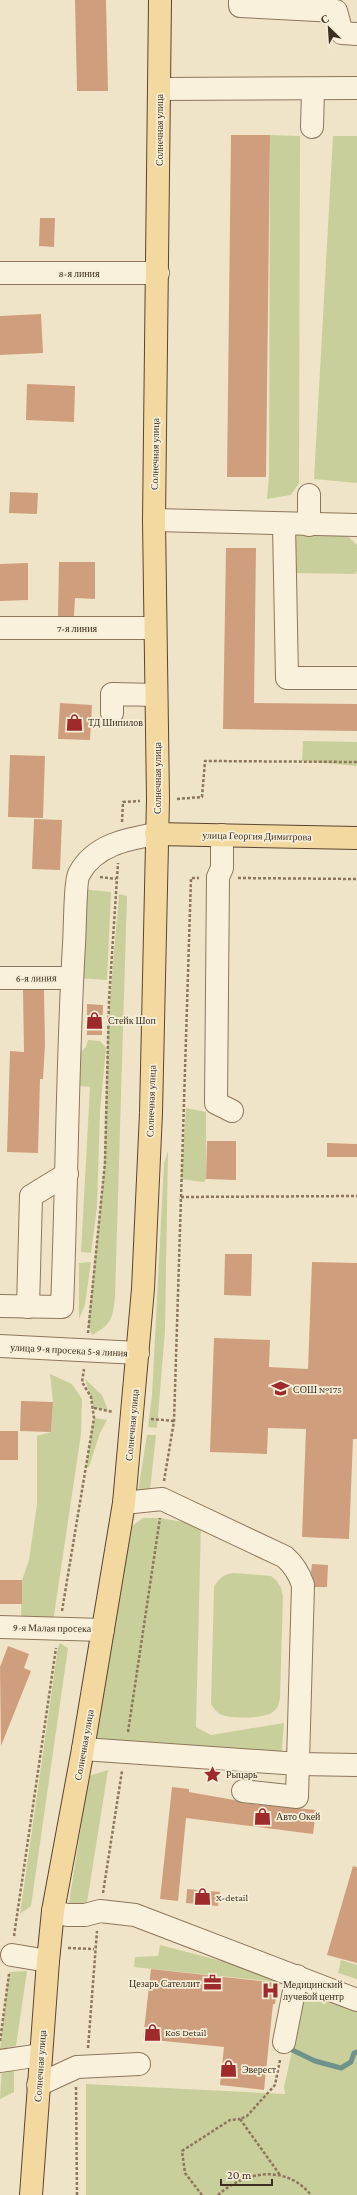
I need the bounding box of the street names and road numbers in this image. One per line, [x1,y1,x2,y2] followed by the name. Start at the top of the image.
[154,93,165,166] street label: Солнечная улица
[58,268,100,279] street label: 8-я линия
[149,417,161,490] street label: Солнечная улица
[57,623,97,634] street label: 7-я линия
[152,741,163,814] street label: Солнечная улица
[202,830,312,842] street label: улица Георгия Димитрова
[15,972,57,984] street label: 6-я линия
[144,1064,158,1137] street label: Солнечная улица
[10,1341,129,1359] street label: улица 9-я просека 5-я линия
[123,1388,141,1461] street label: Солнечная улица
[13,1622,92,1634] street label: 9-я Малая просека
[72,1708,96,1781] street label: Солнечная улица
[32,2029,48,2102] street label: Солнечная улица

